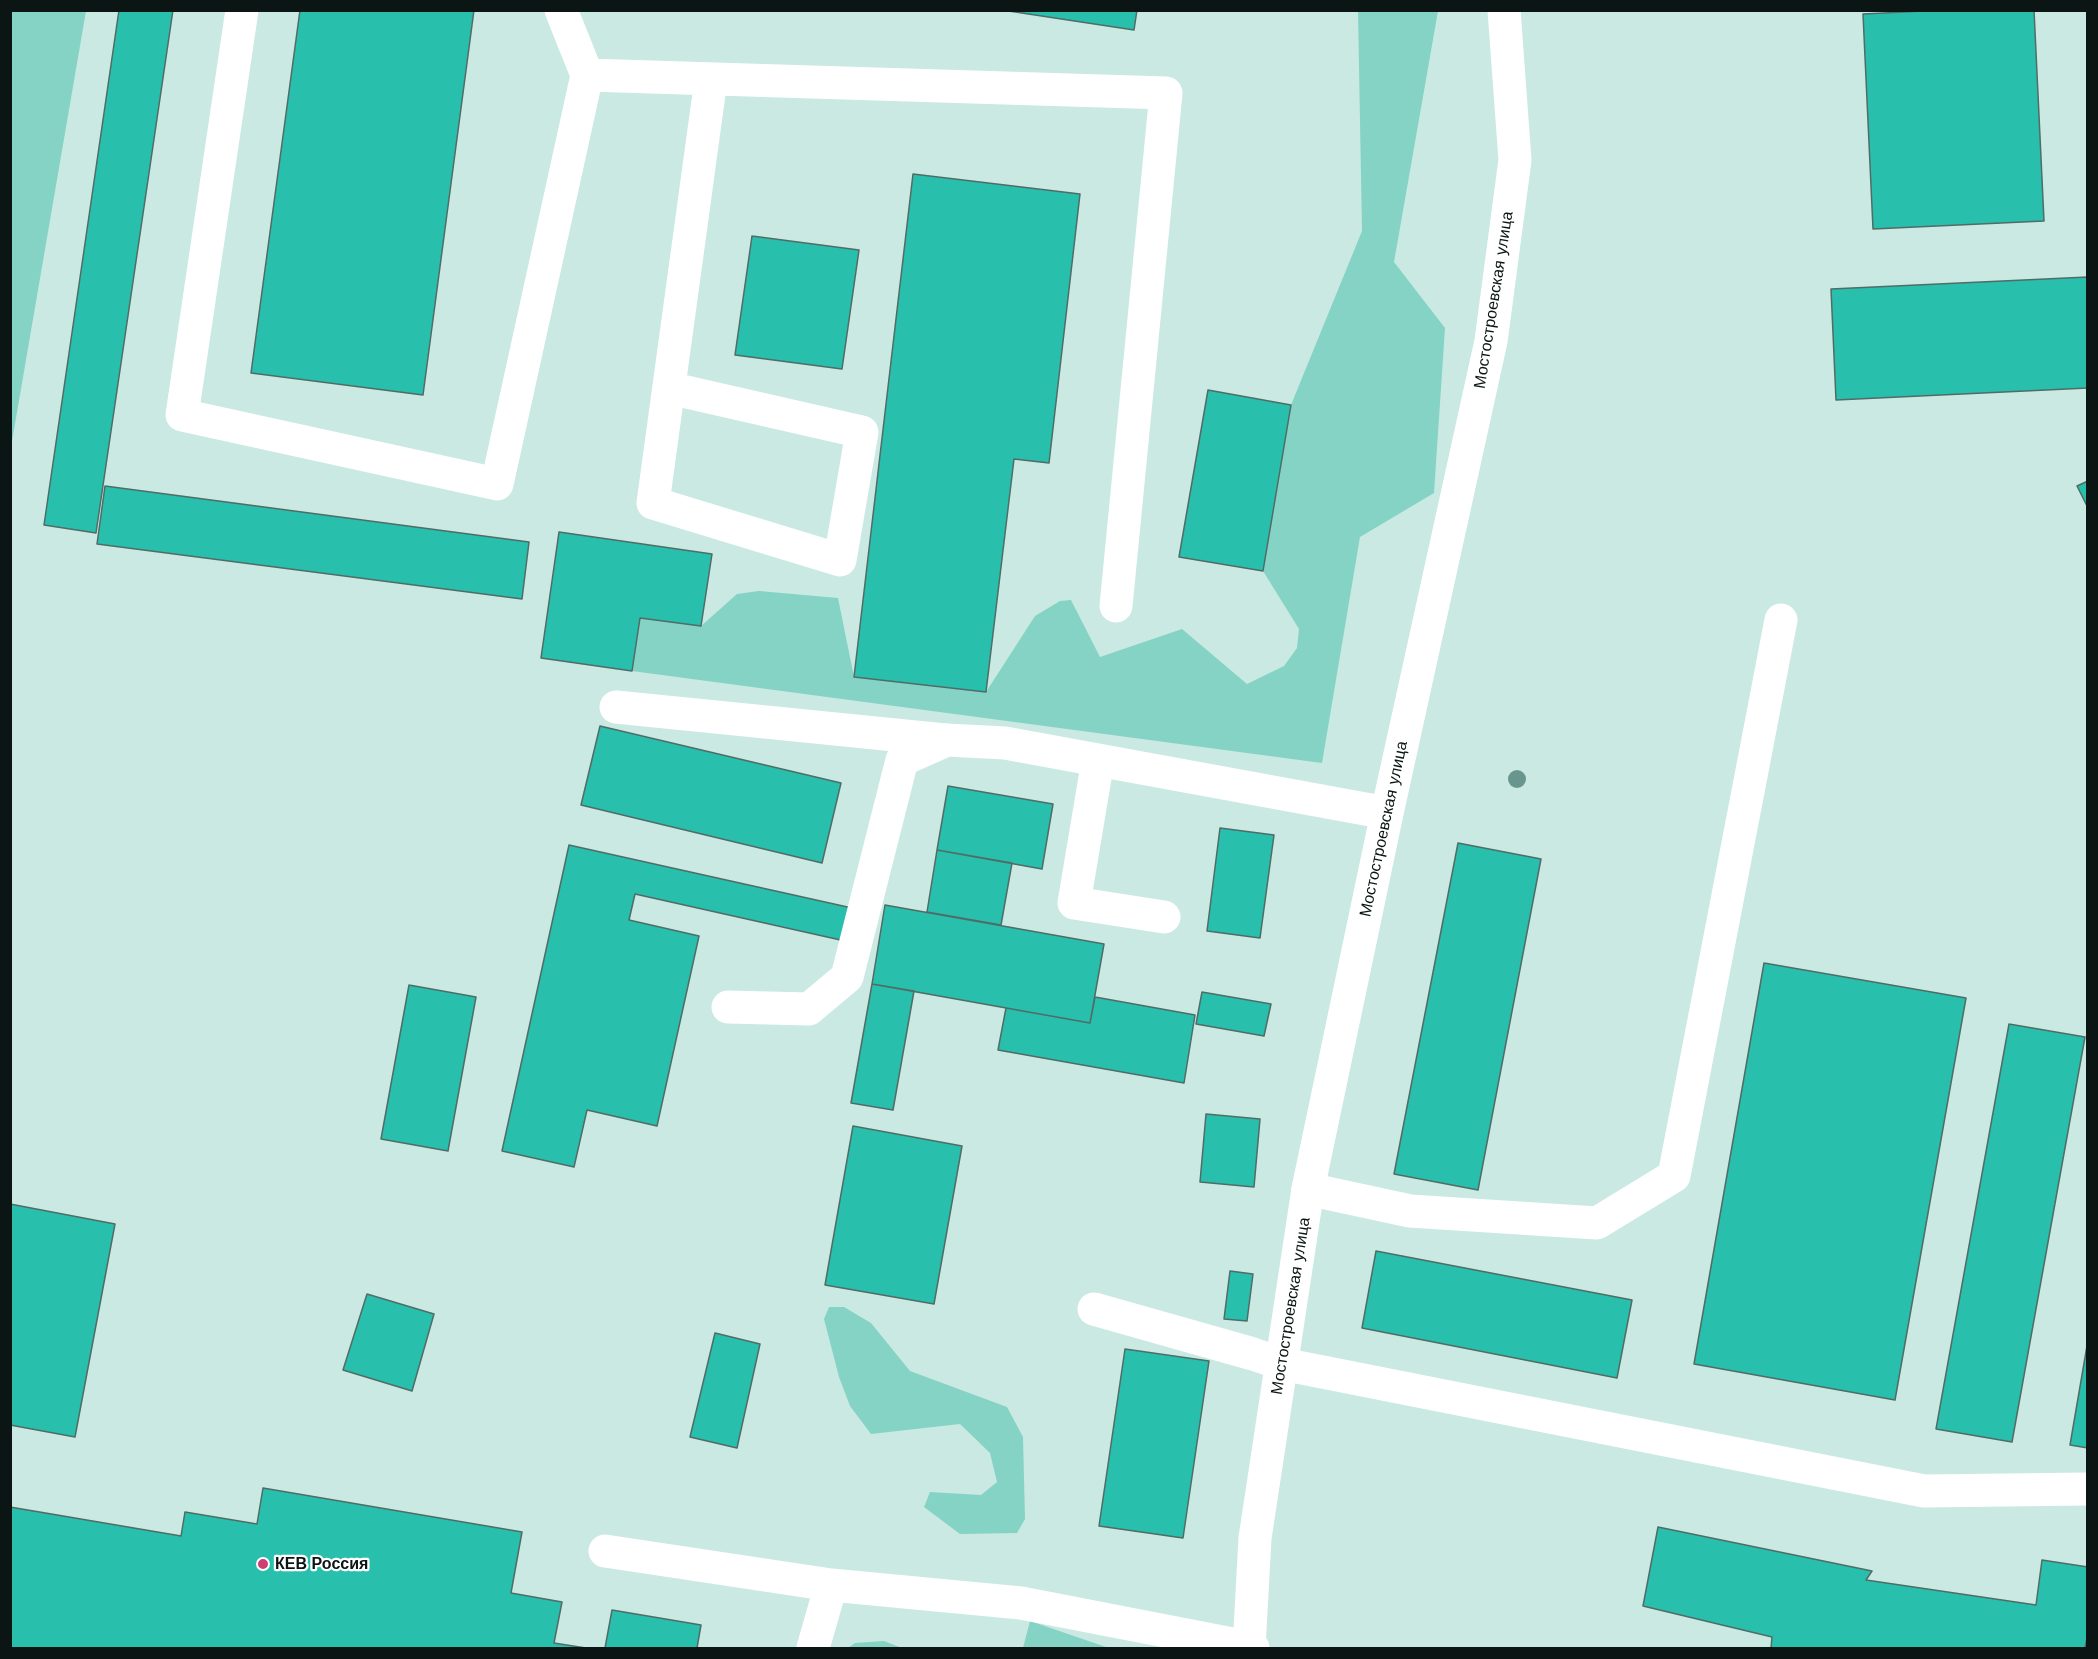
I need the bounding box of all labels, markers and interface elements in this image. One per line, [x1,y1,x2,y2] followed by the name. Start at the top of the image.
[1471,210,1517,390] street label: Мостостроевская улица
[1356,739,1412,919] street label: Мостостроевская улица
[1268,1216,1314,1396] street label: Мостостроевская улица
[275,1554,368,1574] place label: КЕВ Россия
[256,1557,270,1571] marker: КЕВ Россия

